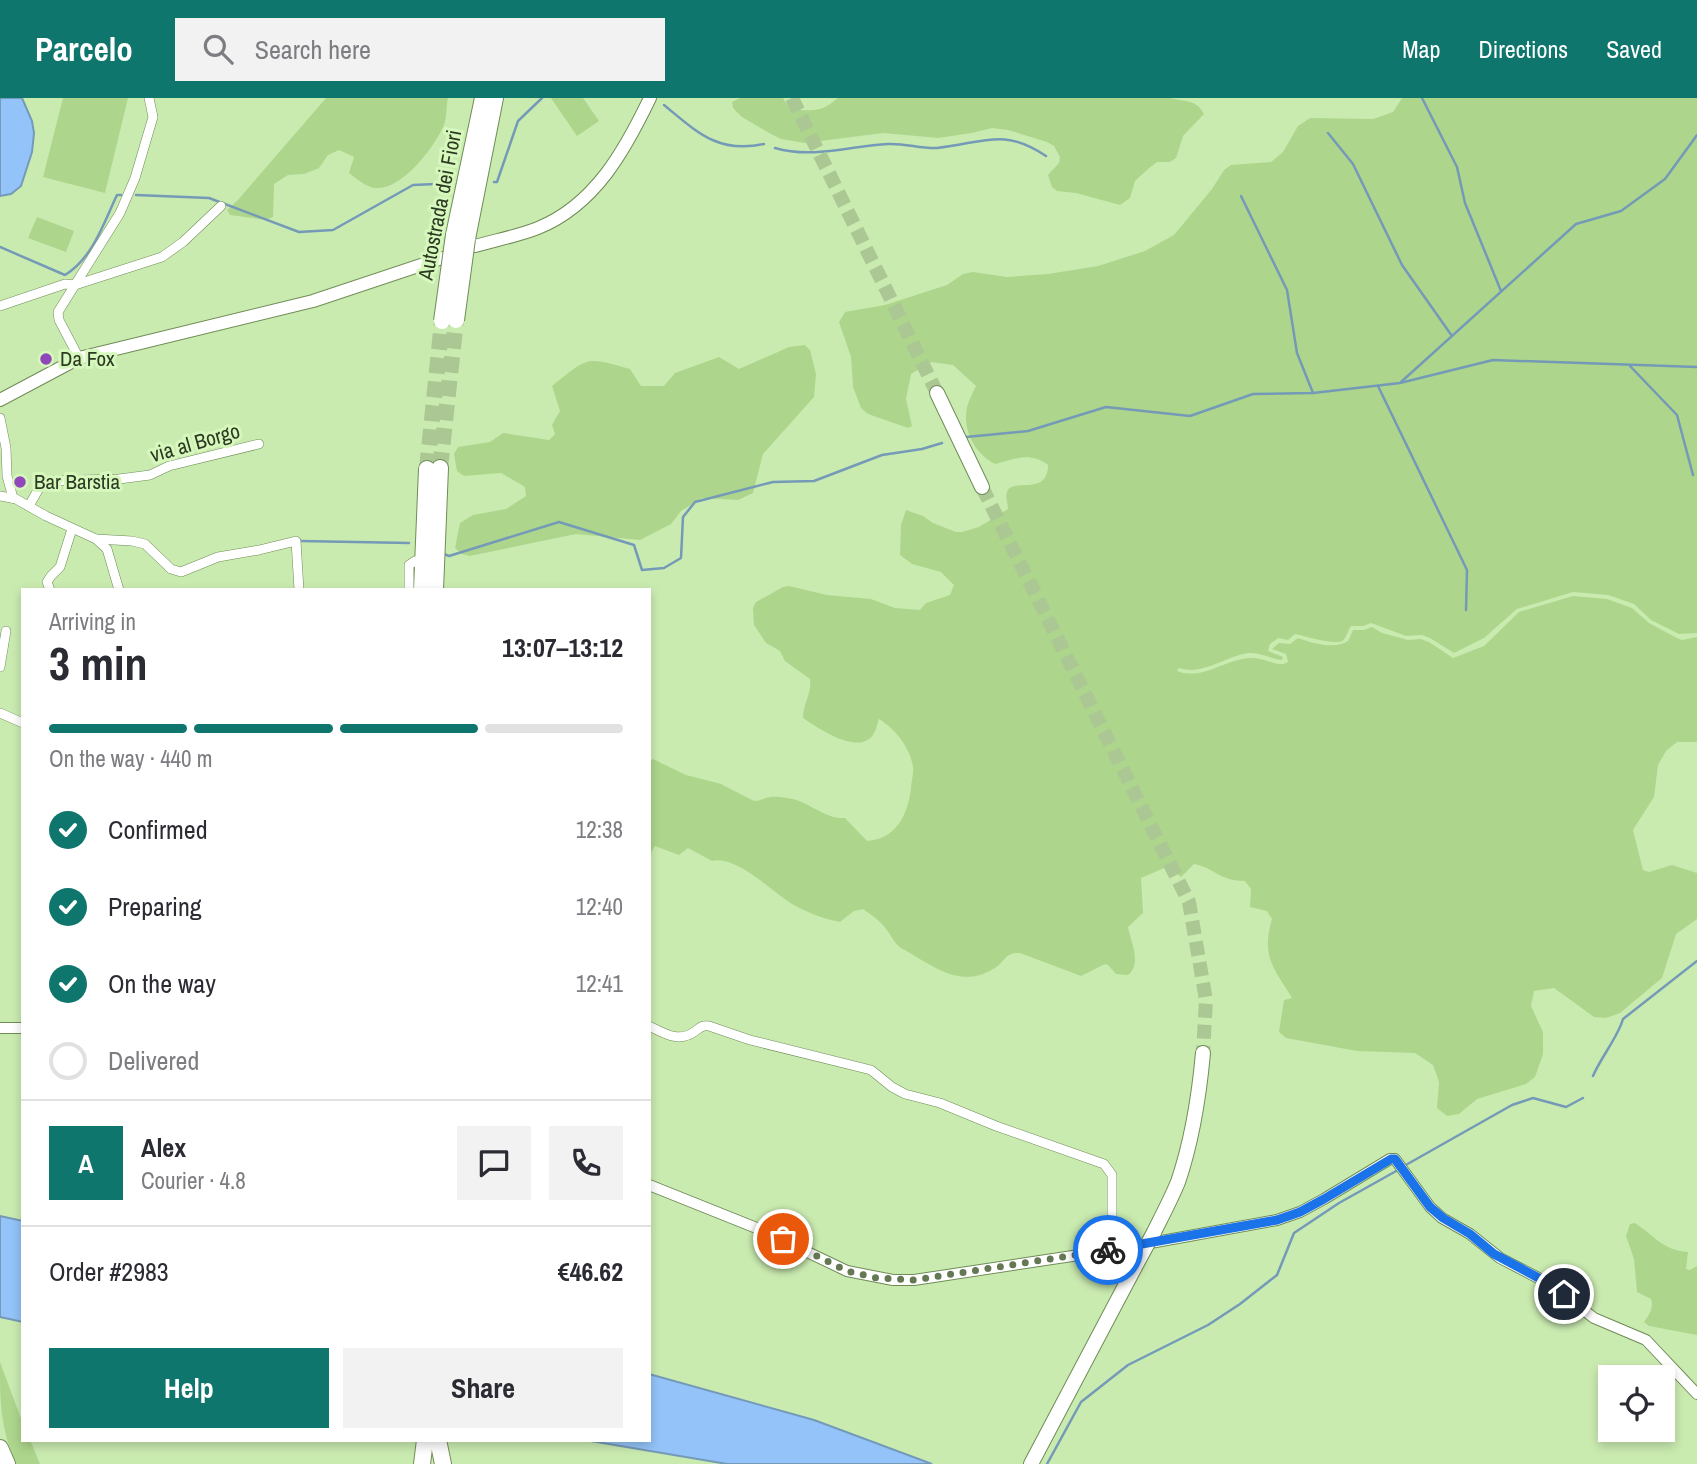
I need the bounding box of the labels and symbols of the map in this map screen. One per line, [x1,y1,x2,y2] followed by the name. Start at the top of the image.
[411,127,468,283] street label: Autostrada dei Fiori
[60,344,115,373] place label: Da Fox
[38,351,54,367] marker: Da Fox
[147,416,243,469] street label: via al Borgo
[34,467,121,496] place label: Bar Barstia
[12,474,28,490] marker: Bar Barstia
[753,1209,813,1269] pin
[1073,1215,1143,1285] courier
[1534,1264,1594,1324] pin

